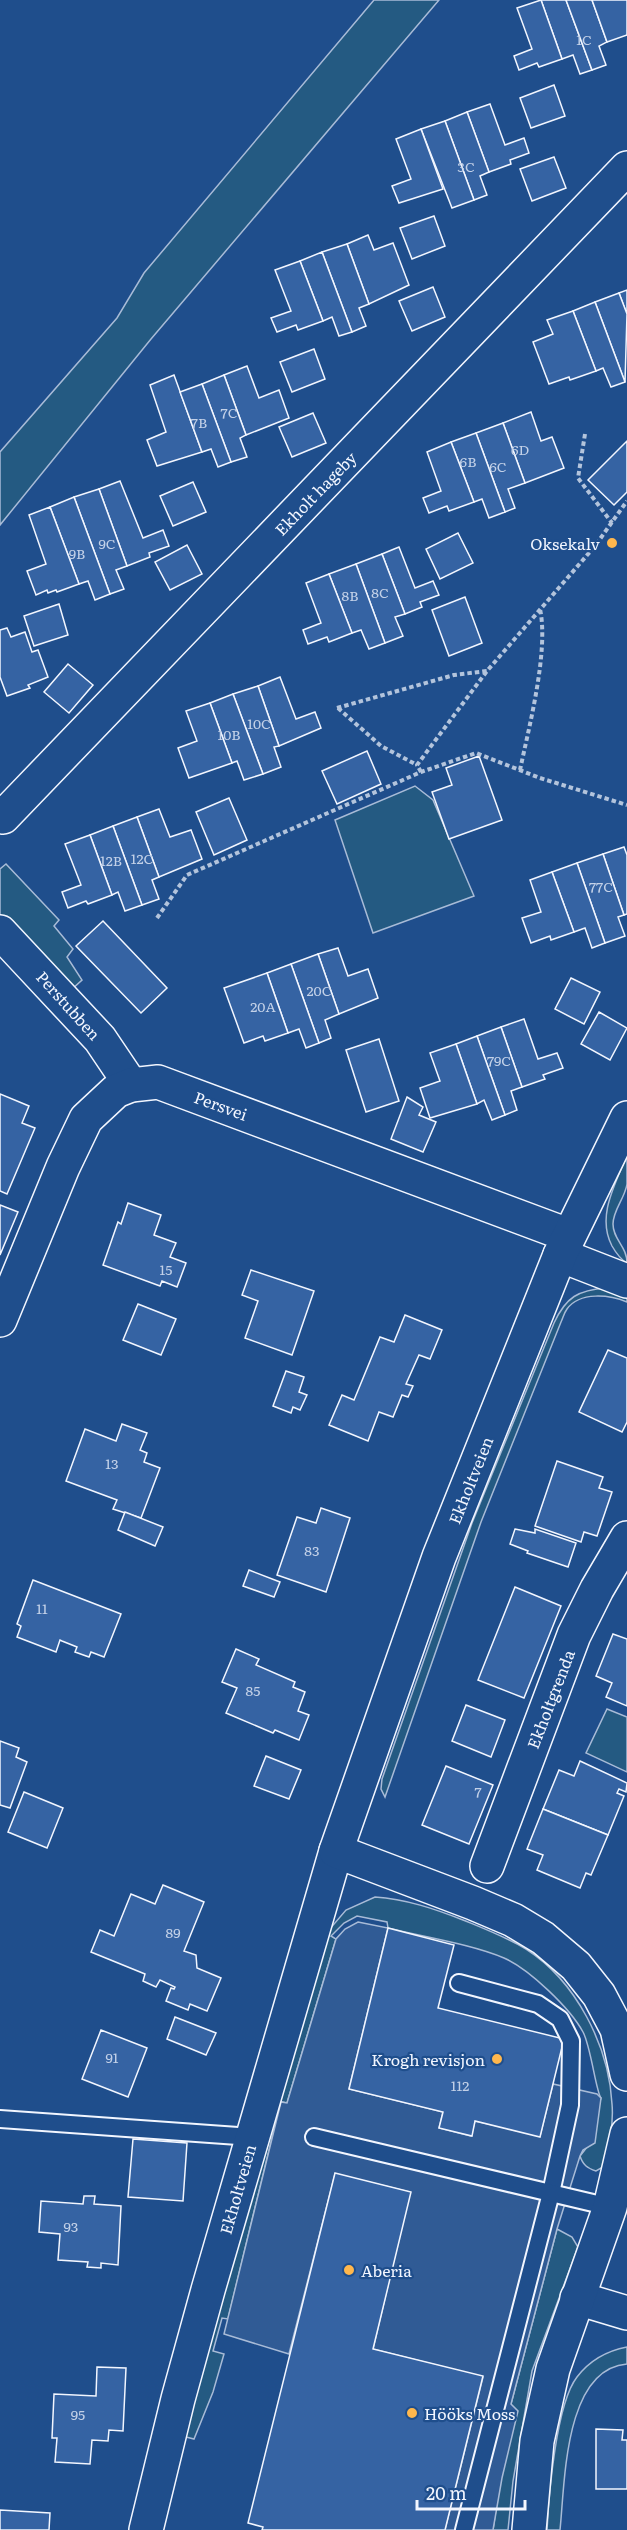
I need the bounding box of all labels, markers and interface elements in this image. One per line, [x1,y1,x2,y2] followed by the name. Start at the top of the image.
[576,29,592,49] house number: 1C
[457,156,475,176] house number: 3C
[221,402,238,422] house number: 7C
[191,412,207,432] house number: 7B
[511,439,529,459] house number: 6D
[269,445,362,540] street label: Ekholt hageby
[460,451,476,471] house number: 6B
[489,456,507,476] house number: 6C
[530,531,601,555] place label: Oksekalv
[98,533,116,553] house number: 9C
[605,536,619,550] marker: Oksekalv
[69,543,85,563] house number: 9B
[371,582,389,602] house number: 8C
[342,585,358,605] house number: 8B
[247,713,271,733] house number: 10C
[217,724,241,744] house number: 10B
[131,848,153,868] house number: 12C
[100,850,122,870] house number: 12B
[589,876,613,896] house number: 77C
[31,965,107,1045] street label: Perstubben
[307,980,332,1000] house number: 20C
[250,996,276,1016] house number: 20A
[487,1050,511,1070] house number: 79C
[191,1084,251,1126] street label: Persvei
[160,1259,172,1279] house number: 15
[442,1432,499,1527] street label: Ekholtveien
[105,1453,119,1473] house number: 13
[304,1540,320,1560] house number: 83
[36,1598,48,1618] house number: 11
[520,1646,580,1752] street label: Ekholtgrenda
[246,1680,260,1700] house number: 85
[474,1781,482,1801] house number: 7
[165,1922,181,1942] house number: 89
[105,2047,119,2067] house number: 91
[371,2047,485,2071] place label: Krogh revisjon
[490,2052,504,2066] marker: Krogh revisjon
[451,2075,469,2095] house number: 112
[213,2141,261,2237] street label: Ekholtveien
[64,2216,78,2236] house number: 93
[361,2258,412,2282] place label: Aberia
[342,2263,356,2277] marker: Aberia
[424,2401,515,2425] place label: Hööks Moss
[71,2404,85,2424] house number: 95
[405,2406,419,2420] marker: Hööks Moss
[417,2473,525,2511] scale bar
[426,2479,467,2506] text: 20 m

